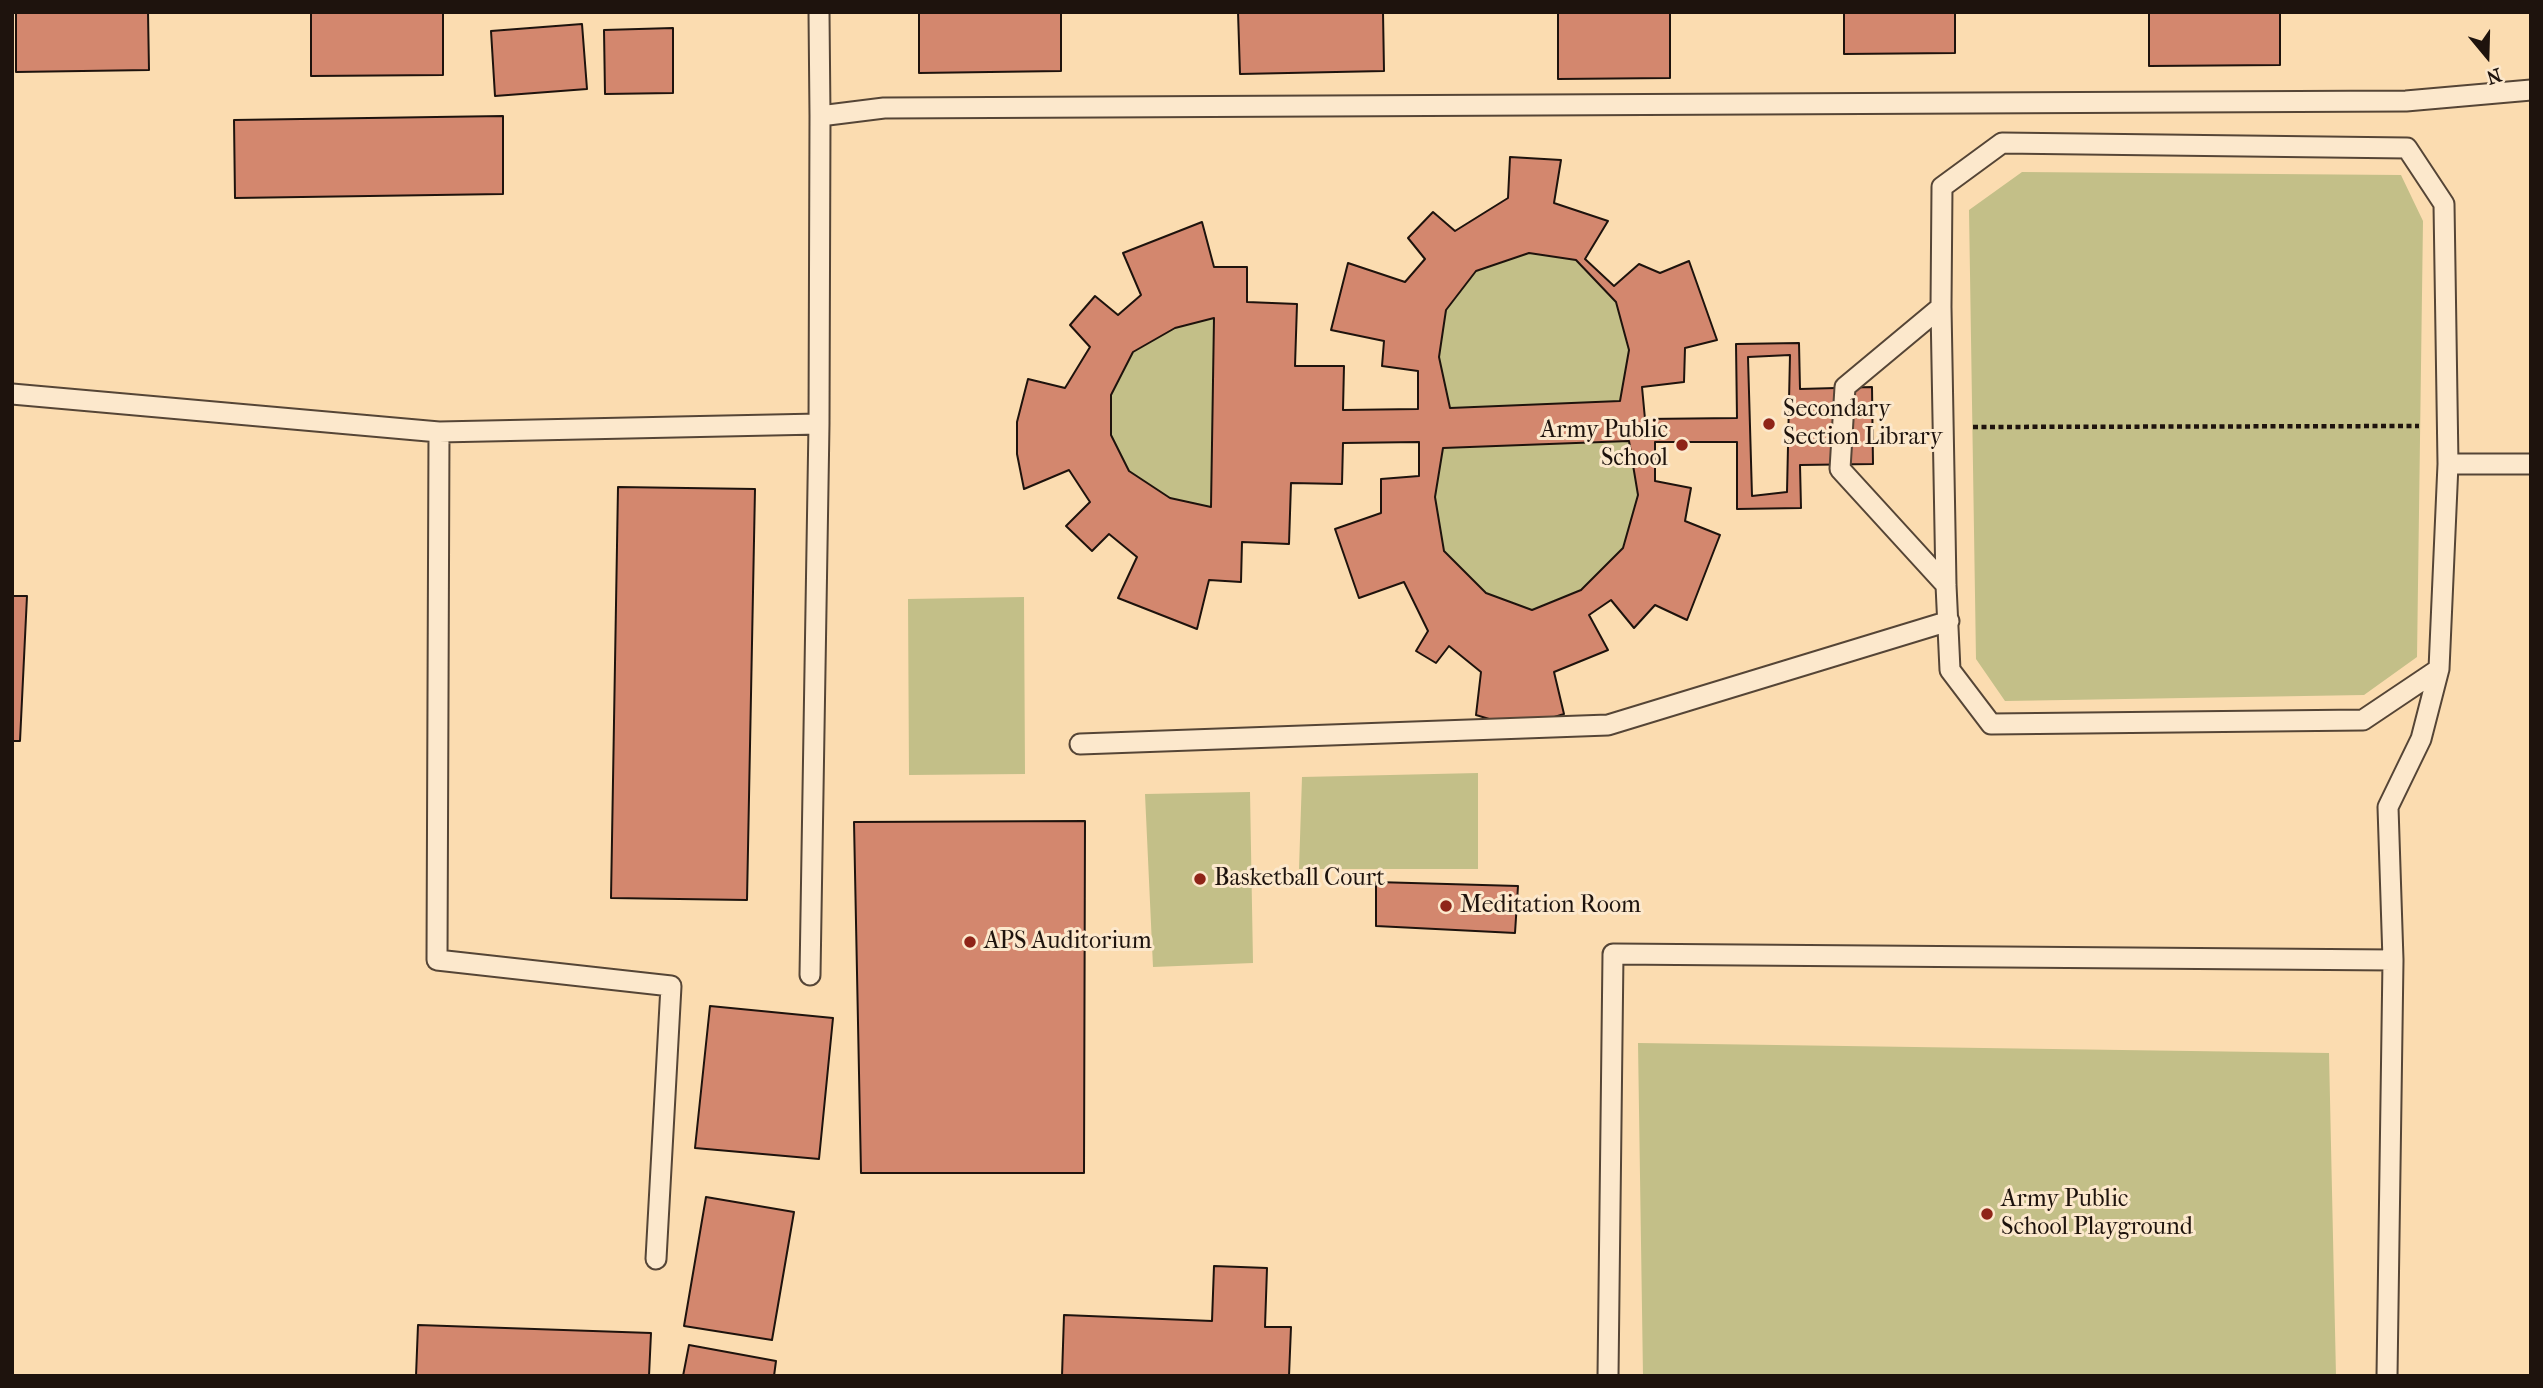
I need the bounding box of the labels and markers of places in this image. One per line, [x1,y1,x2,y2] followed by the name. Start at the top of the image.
[1783,396,1942,452] place label: Secondary Section Library
[1761,416,1777,432] marker: Secondary Section Library
[1541,417,1668,473] place label: Army Public School
[1674,437,1690,453] marker: Army Public School
[1214,865,1385,893] place label: Basketball Court
[1192,871,1208,887] marker: Basketball Court
[1460,892,1641,920] place label: Meditation Room
[1438,898,1454,914] marker: Meditation Room
[984,928,1152,956] place label: APS Auditorium
[962,934,978,950] marker: APS Auditorium
[2001,1186,2193,1242] place label: Army Public School Playground
[1979,1206,1995,1222] marker: Army Public School Playground

